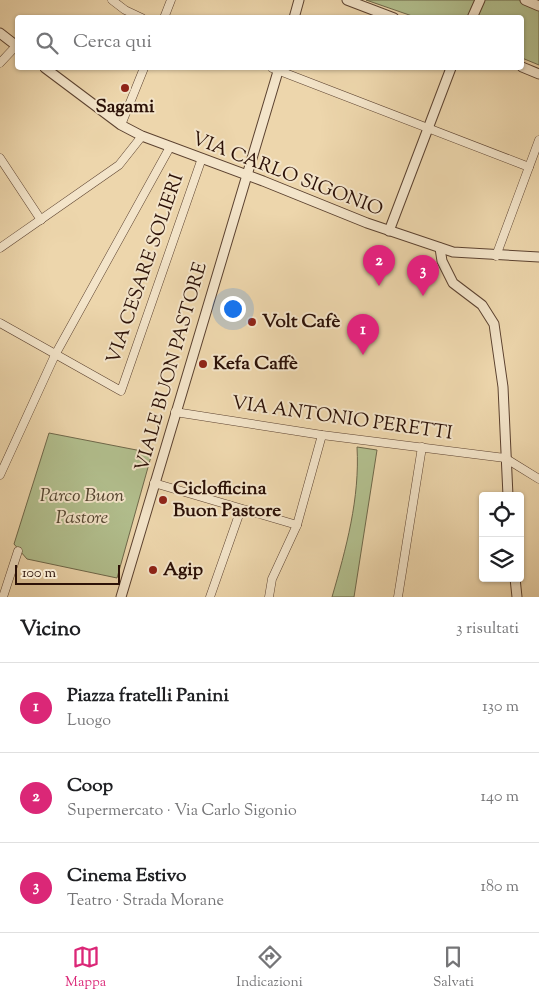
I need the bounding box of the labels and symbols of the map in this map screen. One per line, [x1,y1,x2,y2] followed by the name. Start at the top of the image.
[119,82,131,94] marker: Sagami
[96,94,155,121] place label: Sagami
[187,126,387,224] street label: VIA CARLO SIGONIO
[101,170,191,368] street label: VIA CESARE SOLIERI
[363,245,395,286] pin: 2
[407,255,439,296] pin: 3
[129,259,215,475] street label: VIALE BUON PASTORE
[220,296,246,322] your location
[262,309,340,336] place label: Volt Cafè
[347,314,379,355] pin: 1
[246,316,258,328] marker: Volt Cafè
[213,351,298,378] place label: Kefa Caffè
[197,358,209,370] marker: Kefa Caffè
[230,390,454,448] street label: VIA ANTONIO PERETTI
[173,476,281,525] place label: Ciclofficina Buon Pastore
[40,483,124,532] park label: Parco Buon Pastore
[157,494,169,506] marker: Ciclofficina Buon Pastore
[163,557,204,584] place label: Agip
[15,562,120,585] scale bar
[147,564,159,576] marker: Agip

